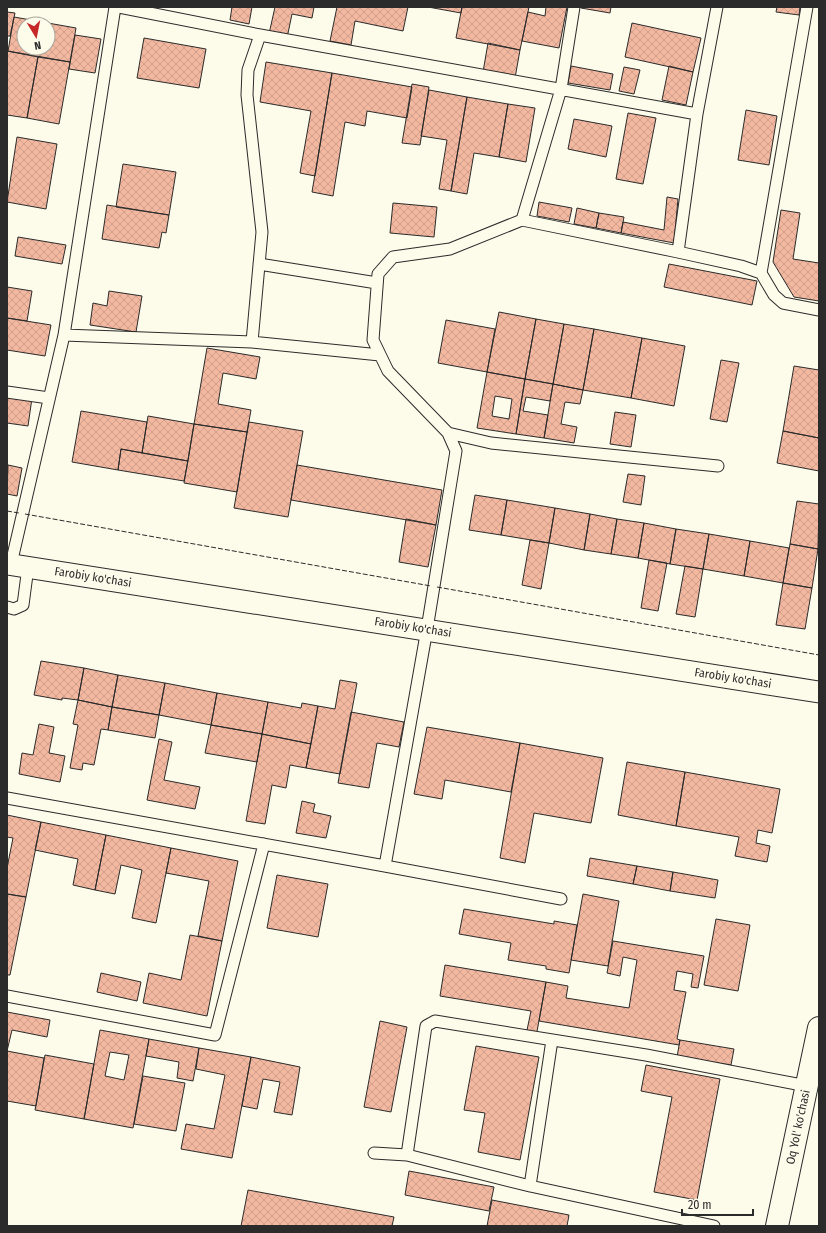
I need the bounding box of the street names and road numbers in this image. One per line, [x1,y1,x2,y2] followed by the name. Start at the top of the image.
[54,564,132,590] street label: Farobiy ko'chasi
[374,614,452,640] street label: Farobiy ko'chasi
[694,665,772,691] street label: Farobiy ko'chasi
[783,1088,813,1166] street label: Oq Yol' ko'chasi

